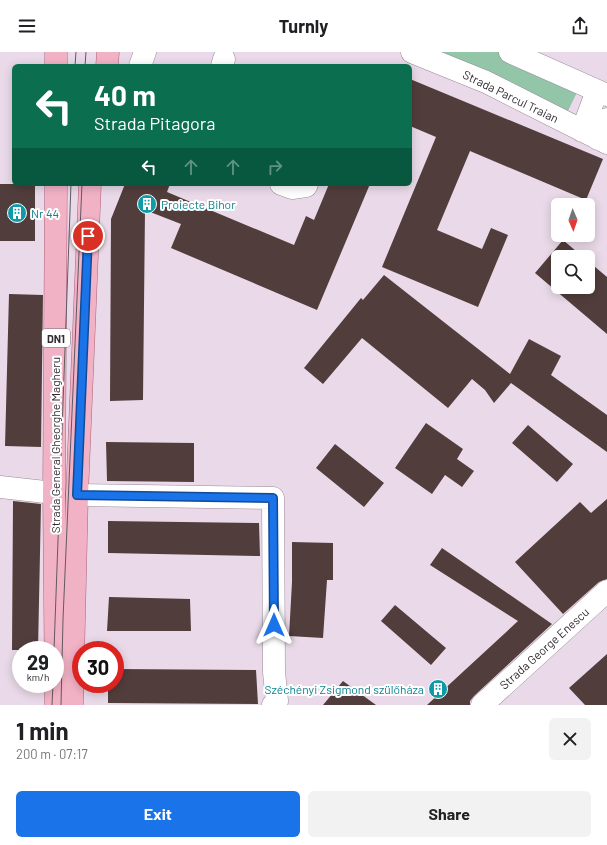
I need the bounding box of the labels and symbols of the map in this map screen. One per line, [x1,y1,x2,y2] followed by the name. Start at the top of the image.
[461,67,561,125] street label: Strada Parcul Traian
[136,193,158,215] building icon: Proiecte Bihor
[161,197,236,211] place label: Proiecte Bihor
[551,198,595,242] north arrow
[6,202,28,224] building icon: Nr 44
[31,206,59,220] place label: Nr 44
[71,219,105,253] pin
[42,329,70,347] road number: DN1
[48,357,62,533] street label: Strada General Gheorghe Magheru
[253,604,295,646] position arrow
[497,604,591,692] street label: Strada George Enescu
[72,641,124,693] speed limit sign: 30
[427,678,449,700] building icon: Széchényi Zsigmond szülőháza
[264,682,424,696] place label: Széchényi Zsigmond szülőháza

